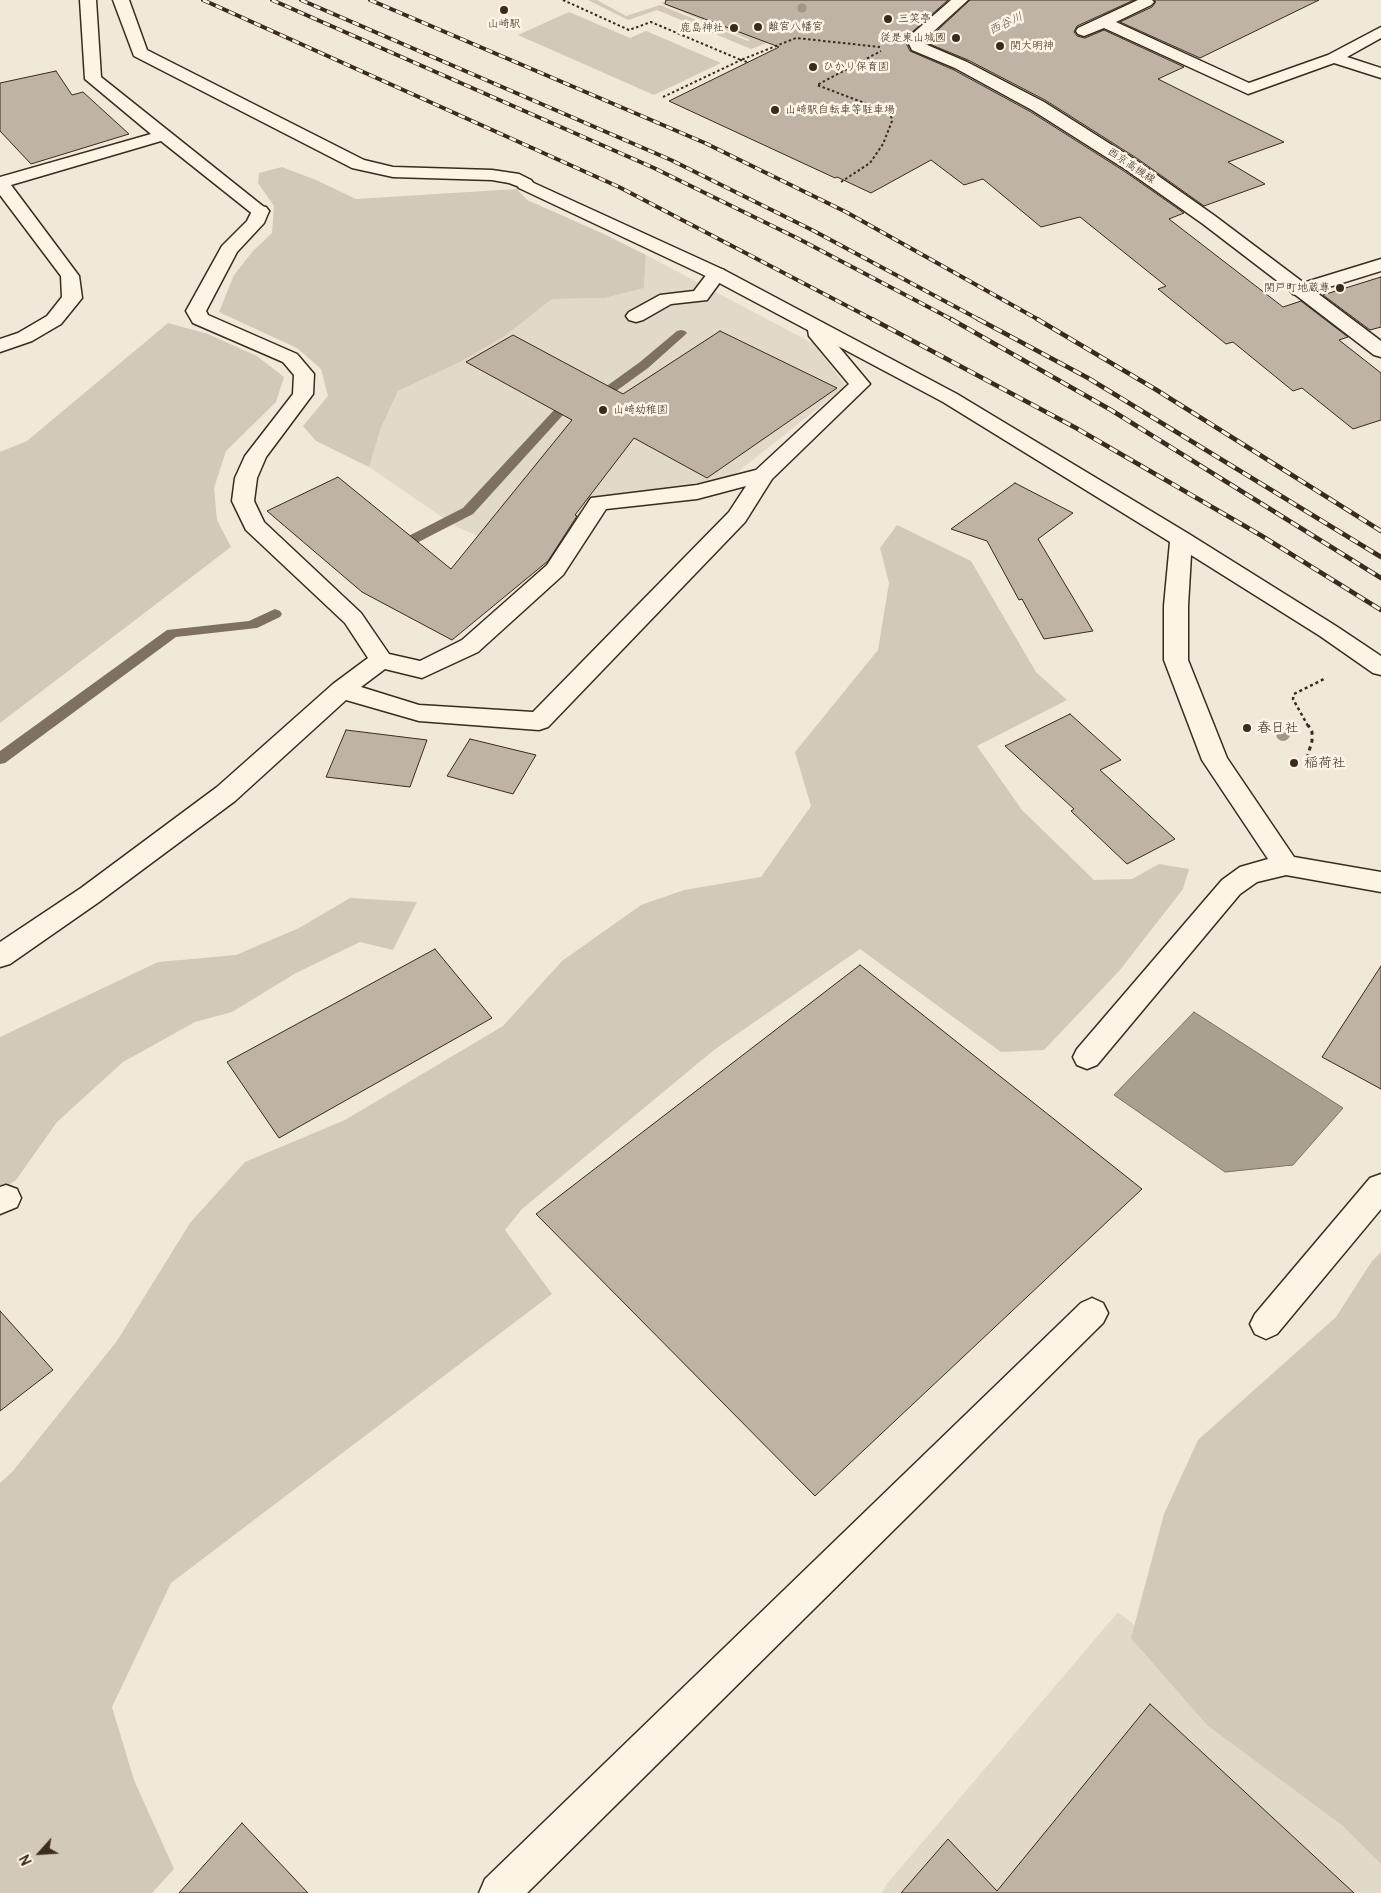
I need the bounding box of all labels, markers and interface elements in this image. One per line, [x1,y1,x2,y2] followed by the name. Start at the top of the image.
[498,4,510,16] marker: 山崎駅
[987,10,1025,38] water label: 西谷川
[898,12,931,26] place label: 三笑亭
[882,13,894,25] marker: 三笑亭
[488,17,520,31] place label: 山崎駅
[768,20,823,34] place label: 離宮八幡宮
[680,21,724,35] place label: 鹿島神社
[752,21,764,33] marker: 離宮八幡宮
[728,22,740,34] marker: 鹿島神社
[880,31,946,45] place label: 従是東山城國
[950,32,962,44] marker: 従是東山城國
[1010,39,1054,53] place label: 関大明神
[994,40,1006,52] marker: 関大明神
[823,60,889,74] place label: ひかり保育園
[807,61,819,73] marker: ひかり保育園
[785,103,895,117] place label: 山崎駅自転車等駐車場
[769,104,781,116] marker: 山崎駅自転車等駐車場
[1105,145,1157,187] street label: 西京高槻線
[1264,281,1330,295] place label: 関戸町地蔵尊
[1334,282,1346,294] marker: 関戸町地蔵尊
[613,403,668,417] place label: 山崎幼稚園
[597,404,609,416] marker: 山崎幼稚園
[1257,720,1299,736] place label: 春日社
[1241,722,1253,734] marker: 春日社
[1304,755,1346,771] place label: 稲荷社
[1288,757,1300,769] marker: 稲荷社
[15,1828,65,1878] north arrow
[16,1852,36,1868] text: N

